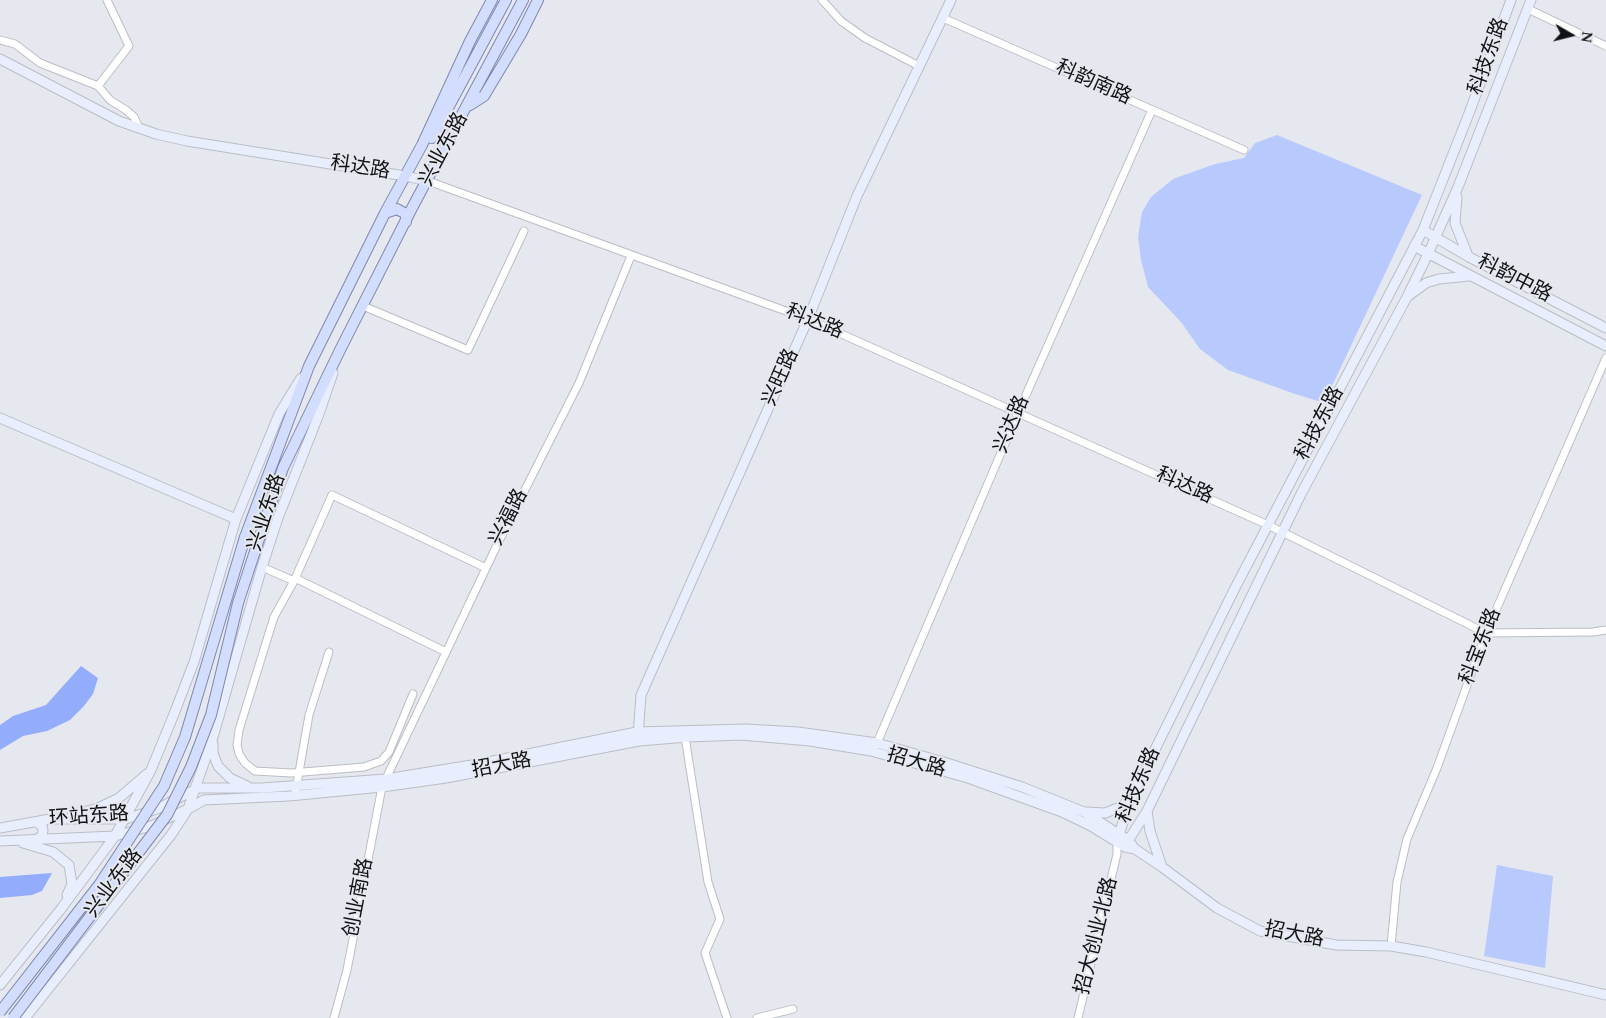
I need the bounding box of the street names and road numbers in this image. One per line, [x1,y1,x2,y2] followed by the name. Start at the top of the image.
[1465,15,1515,99] street label: 科技东路
[1052,57,1134,111] street label: 科韵南路
[416,109,474,191] street label: 兴业东路
[328,152,392,186] street label: 科达路
[1473,251,1555,309] street label: 科韵中路
[782,301,846,345] street label: 科达路
[759,346,805,410] street label: 兴旺路
[1292,383,1350,465] street label: 科技东路
[990,393,1036,457] street label: 兴达路
[1152,464,1216,510] street label: 科达路
[244,471,292,555] street label: 兴业东路
[486,486,534,550] street label: 兴福路
[1456,605,1508,689] street label: 科宝东路
[884,744,948,784] street label: 招大路
[1113,744,1167,828] street label: 科技东路
[470,749,534,785] street label: 招大路
[48,803,130,833] street label: 环站东路
[81,845,149,923] street label: 兴业东路
[341,856,379,940] street label: 创业南路
[1072,875,1124,997] street label: 招大创业北路
[1262,918,1326,954] street label: 招大路

